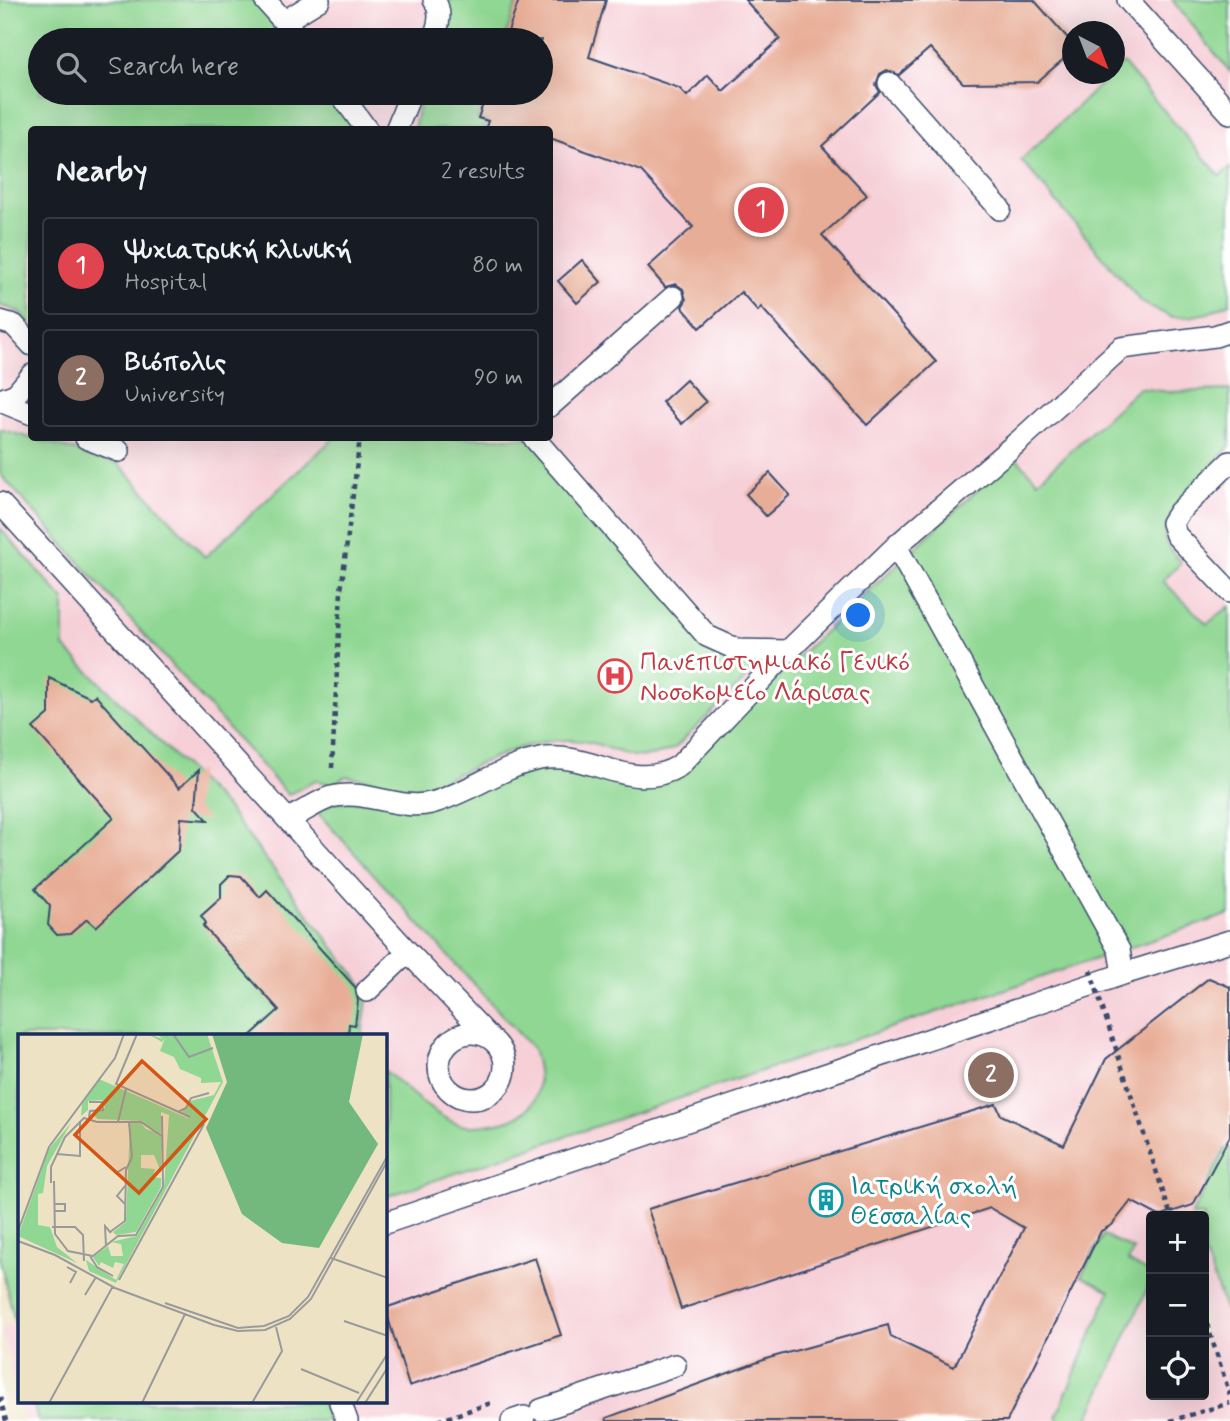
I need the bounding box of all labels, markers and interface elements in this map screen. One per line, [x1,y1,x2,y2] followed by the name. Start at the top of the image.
[1062,21,1125,84] north arrow
[28,28,553,105] search box
[52,48,90,86] icon: search
[108,50,239,84] text: Search here
[56,152,147,191] text: Nearby
[441,157,525,187] text: 2 results
[738,184,784,236] pin: 1
[125,234,352,268] text: Ψυχιατρική κλινική
[76,251,86,281] text: 1
[472,251,523,281] text: 80 m
[125,268,207,298] text: Hospital
[125,346,226,380] text: Βιόπολις
[75,363,87,393] text: 2
[474,363,523,393] text: 90 m
[125,380,225,410] text: University
[841,598,875,632] your location
[640,646,910,710] place label: Πανεπιστημιακό Γενικό Νοσοκομείο Λάρισας
[596,657,634,695] hospital icon: Πανεπιστημιακό Γενικό Νοσοκομείο Λάρισας
[18,1034,387,1404] inset map
[968,1049,1014,1101] pin: 2
[850,1170,1018,1234] place label: Ιατρική σχολή Θεσσαλίας
[807,1181,845,1219] building icon: Ιατρική σχολή Θεσσαλίας
[1146,1211,1209,1400] map controls
[1146,1211,1209,1274] button: +
[1146,1274,1209,1337] button: −
[1146,1337,1209,1400] button: locate

